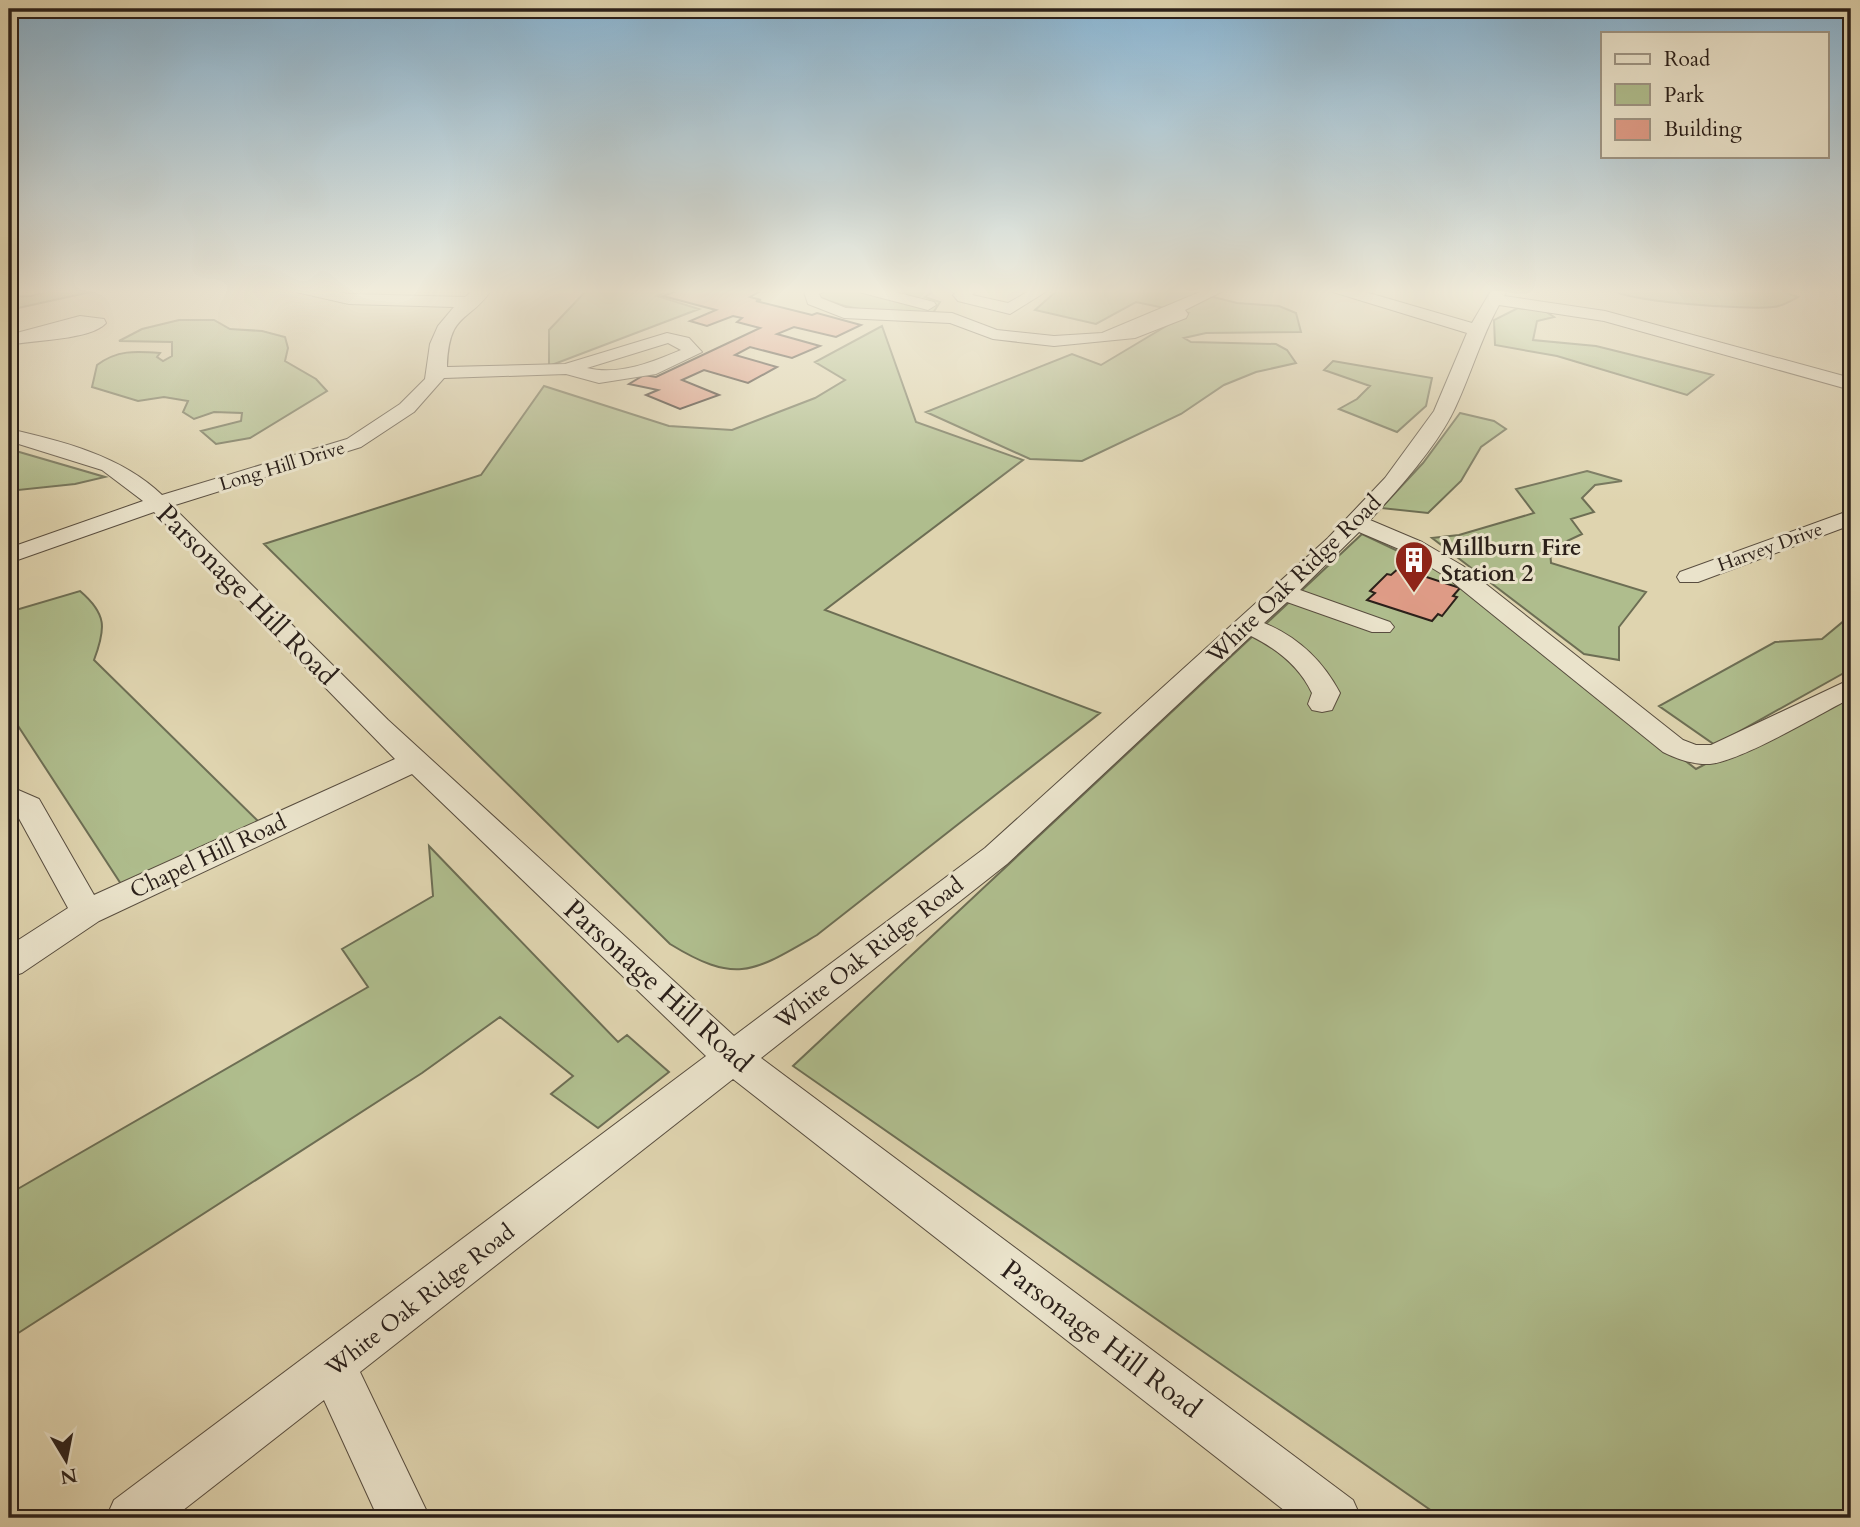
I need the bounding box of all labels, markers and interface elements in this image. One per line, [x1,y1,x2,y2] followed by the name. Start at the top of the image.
[1601,32,1828,158] legend
[1664,45,1710,74] text: Road
[1664,81,1705,110] text: Park
[1664,115,1742,144] text: Building
[216,435,348,497] street label: Long Hill Drive
[1199,487,1389,671] street label: White Oak Ridge Road
[148,496,346,694] street label: Parsonage Hill Road
[1714,516,1826,578] street label: Harvey Drive
[1441,532,1581,589] place label: Millburn Fire Station 2
[1393,539,1435,594] building icon: Millburn Fire Station 2
[125,806,292,906] street label: Chapel Hill Road
[767,869,970,1037] street label: White Oak Ridge Road
[555,891,761,1081] street label: Parsonage Hill Road
[318,1216,521,1384] street label: White Oak Ridge Road
[993,1251,1209,1427] street label: Parsonage Hill Road
[32,1426,102,1496] north arrow
[58,1462,79,1490] text: N

